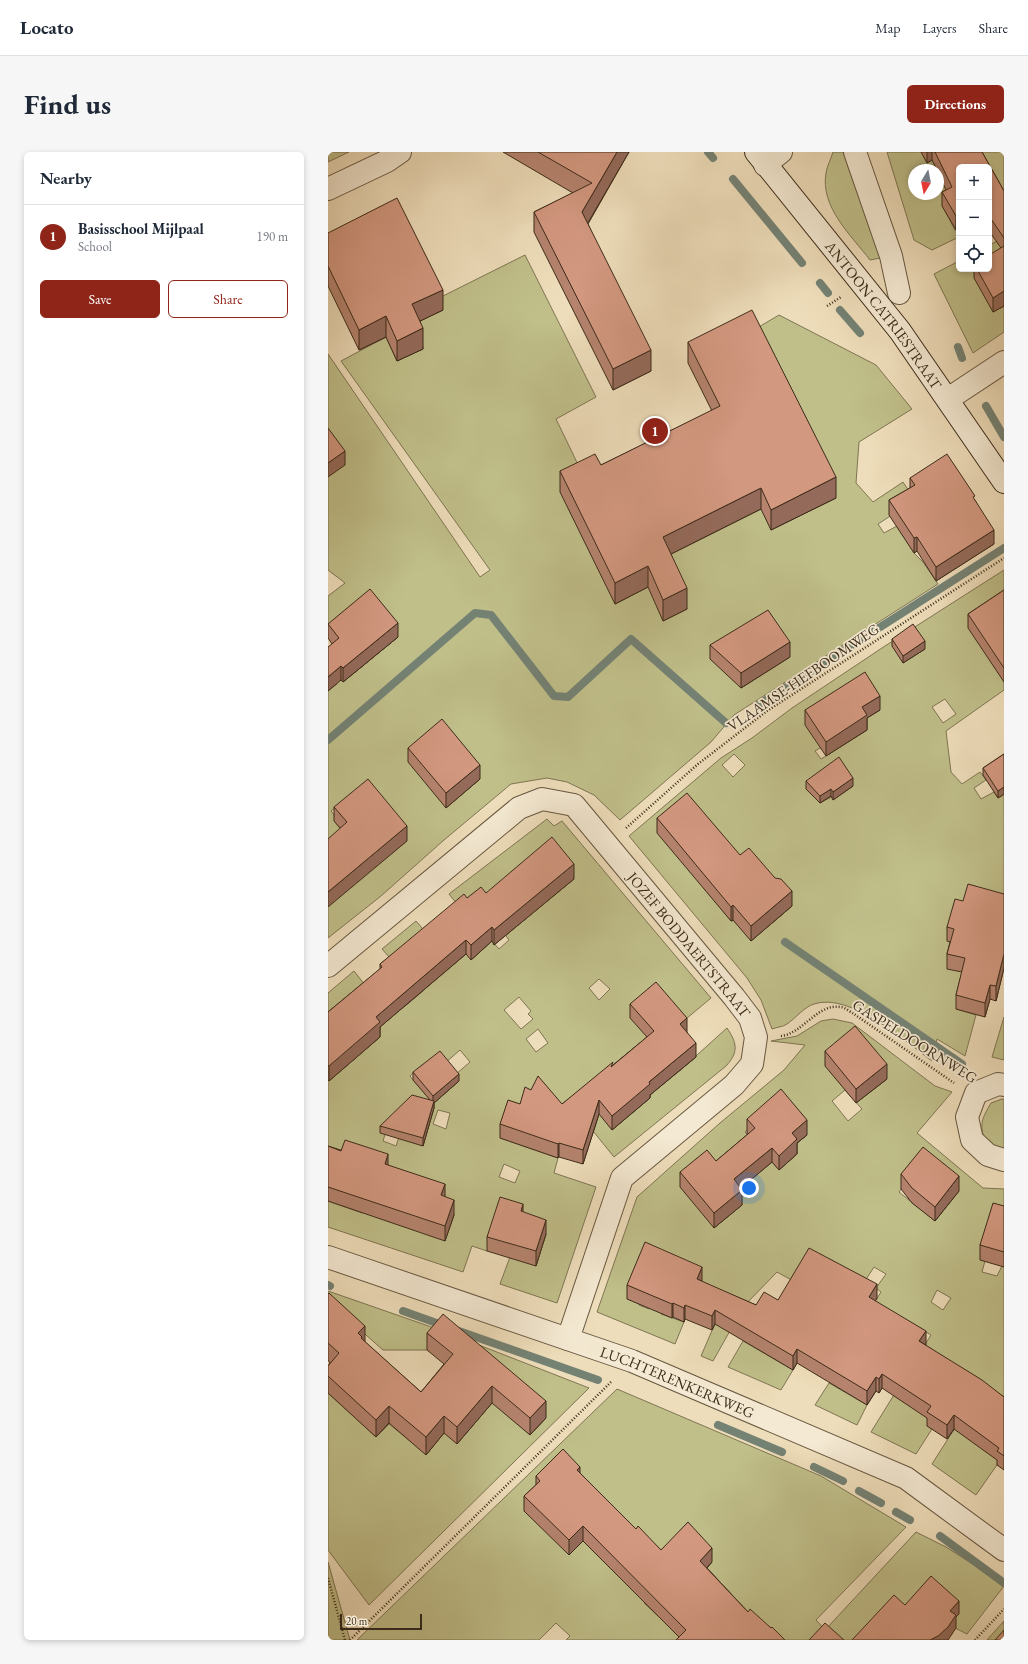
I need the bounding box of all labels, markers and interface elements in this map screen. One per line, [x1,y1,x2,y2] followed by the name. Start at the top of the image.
[20,15,74,40] text: Locato
[875,19,900,37] text: Map
[922,19,957,37] text: Layers
[979,19,1008,37] text: Share
[907,85,1004,123] button: Directions
[24,86,111,122] text: Find us
[908,164,944,200] north arrow
[956,164,992,272] map controls
[956,164,992,200] button: +
[40,167,92,189] text: Nearby
[956,200,992,236] button: −
[78,219,204,238] text: Basisschool Mijlpaal
[50,228,56,245] text: 1
[257,228,288,245] text: 190 m
[821,236,947,393] street label: ANTOON CATRIESTRAAT
[956,236,992,272] button: locate
[78,238,112,255] text: School
[40,280,160,318] button: Save
[168,280,288,318] button: Share
[642,416,668,446] pin: 1
[723,619,883,735] street label: VLAAMSE-HEFBOOMWEG
[623,866,756,1021] street label: JOZEF BODDAERTSTRAAT
[849,995,981,1087] street label: GASPELDOORNWEG
[739,1178,759,1198] your location
[598,1341,757,1422] street label: LUCHTERENKERKWEG
[340,1612,422,1631] scale bar
[346,1614,367,1628] text: 20 m

